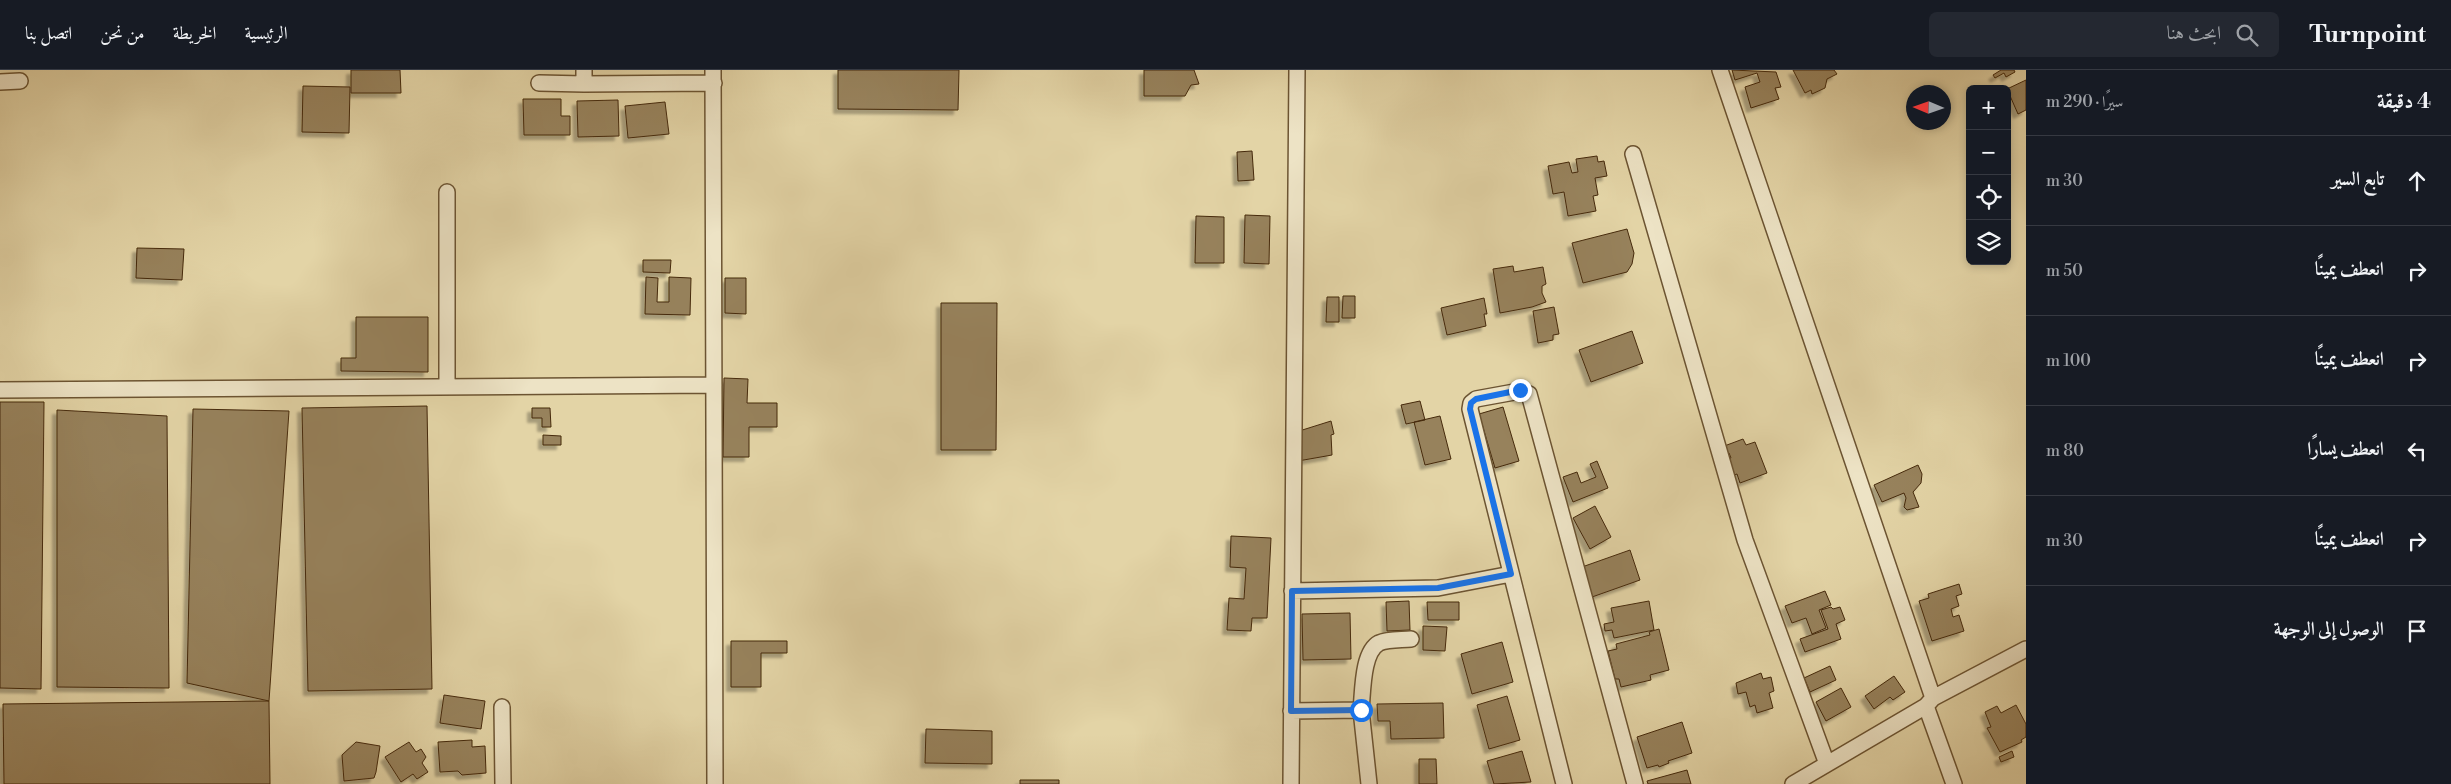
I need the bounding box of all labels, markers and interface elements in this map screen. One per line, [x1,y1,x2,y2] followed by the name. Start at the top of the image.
[1929,12,2279,57] search box
[2309,20,2426,50] text: Turnpoint
[2167,21,2221,45] text: ابحث هنا
[2233,21,2261,49] icon: search
[25,22,72,45] text: اتصل بنا
[100,22,145,45] text: من نحن
[173,22,216,45] text: الخريطة
[244,22,288,45] text: الرئيسية
[1906,85,1951,130] north arrow
[1966,85,2011,265] map controls
[1966,85,2011,130] button: +
[2377,89,2431,115] text: 4 دقيقة
[2046,92,2123,112] text: سيرًا · 290 m
[1966,130,2011,175] button: −
[2331,167,2384,191] text: تابع السير
[2403,167,2431,195] icon: ahead
[2046,171,2083,191] text: 30 m
[1966,175,2011,220] button: locate
[1966,220,2011,265] button: layers
[2315,257,2384,281] text: انعطف يمينًا
[2403,257,2431,285] icon: right
[2046,261,2083,281] text: 50 m
[2315,347,2384,371] text: انعطف يمينًا
[2403,347,2431,375] icon: right
[2046,351,2091,371] text: 100 m
[1509,379,1532,402] route end
[2307,437,2384,461] text: انعطف يسارًا
[2403,437,2431,465] icon: left
[2046,441,2084,461] text: 80 m
[2315,527,2384,551] text: انعطف يمينًا
[2403,527,2431,555] icon: right
[2046,531,2083,551] text: 30 m
[2274,617,2384,641] text: الوصول إلى الوجهة
[2403,617,2431,645] icon: arrive
[1350,699,1373,722] route start

